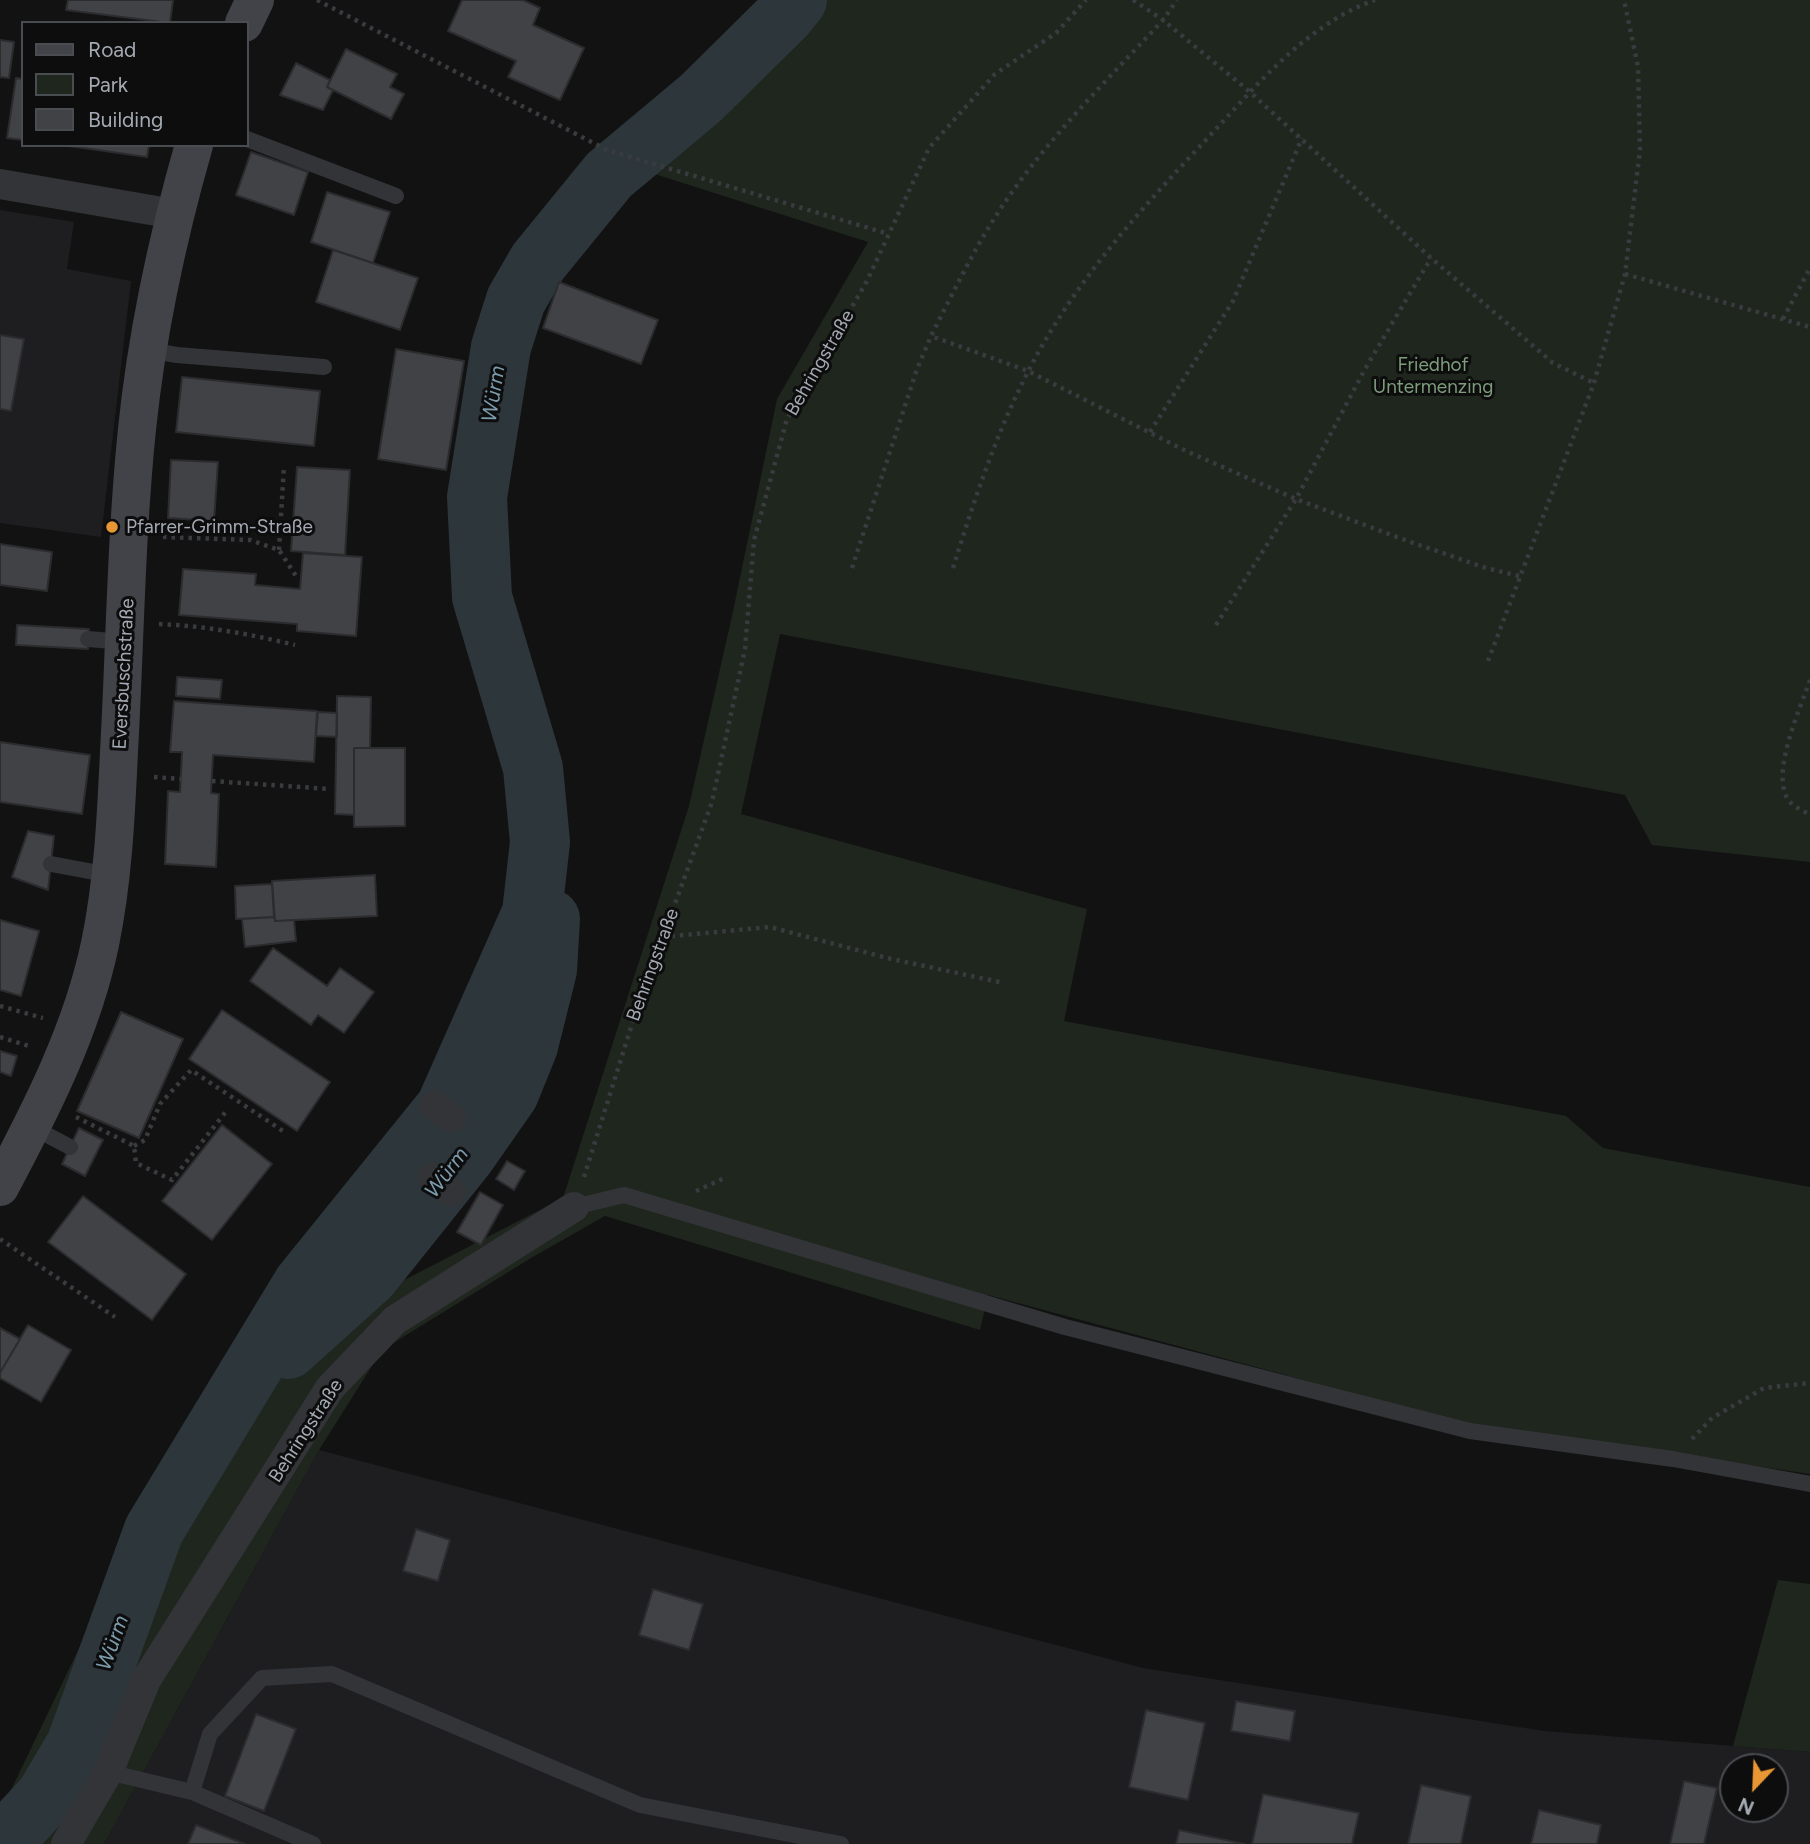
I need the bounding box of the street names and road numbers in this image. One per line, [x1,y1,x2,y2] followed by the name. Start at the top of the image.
[781,306,859,420] street label: Behringstraße
[109,598,139,750] street label: Eversbuschstraße
[622,905,684,1025] street label: Behringstraße
[264,1375,348,1487] street label: Behringstraße

